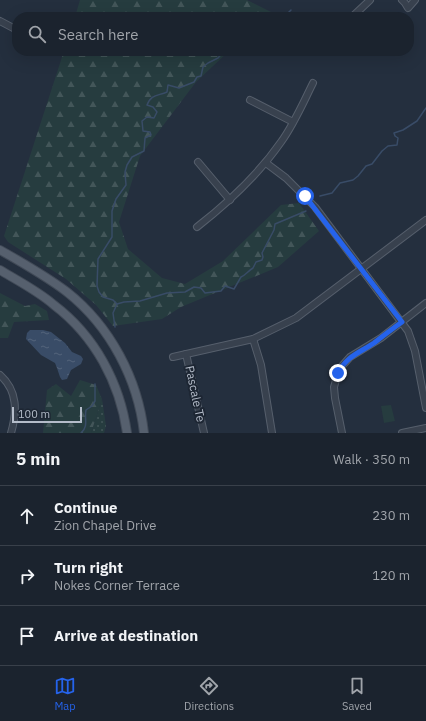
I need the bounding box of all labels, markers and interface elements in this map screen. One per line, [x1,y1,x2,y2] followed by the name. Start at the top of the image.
[12,12,414,56] search box
[26,23,48,45] icon: search
[58,25,138,44] text: Search here
[296,187,314,205] route start
[182,364,209,424] street label: Pascale Te
[329,364,347,382] route end
[12,405,82,424] scale bar
[18,407,50,421] text: 100 m
[16,448,60,470] text: 5 min
[333,451,410,468] text: Walk · 350 m
[54,498,118,517] text: Continue
[16,505,38,527] icon: ahead
[372,507,410,524] text: 230 m
[54,517,156,534] text: Zion Chapel Drive
[54,558,123,577] text: Turn right
[16,565,38,587] icon: right
[372,567,410,584] text: 120 m
[54,577,180,594] text: Nokes Corner Terrace
[16,625,38,647] icon: arrive
[54,626,198,645] text: Arrive at destination
[54,675,76,713] tab: Map
[184,675,234,713] tab: Directions
[342,675,372,713] tab: Saved

